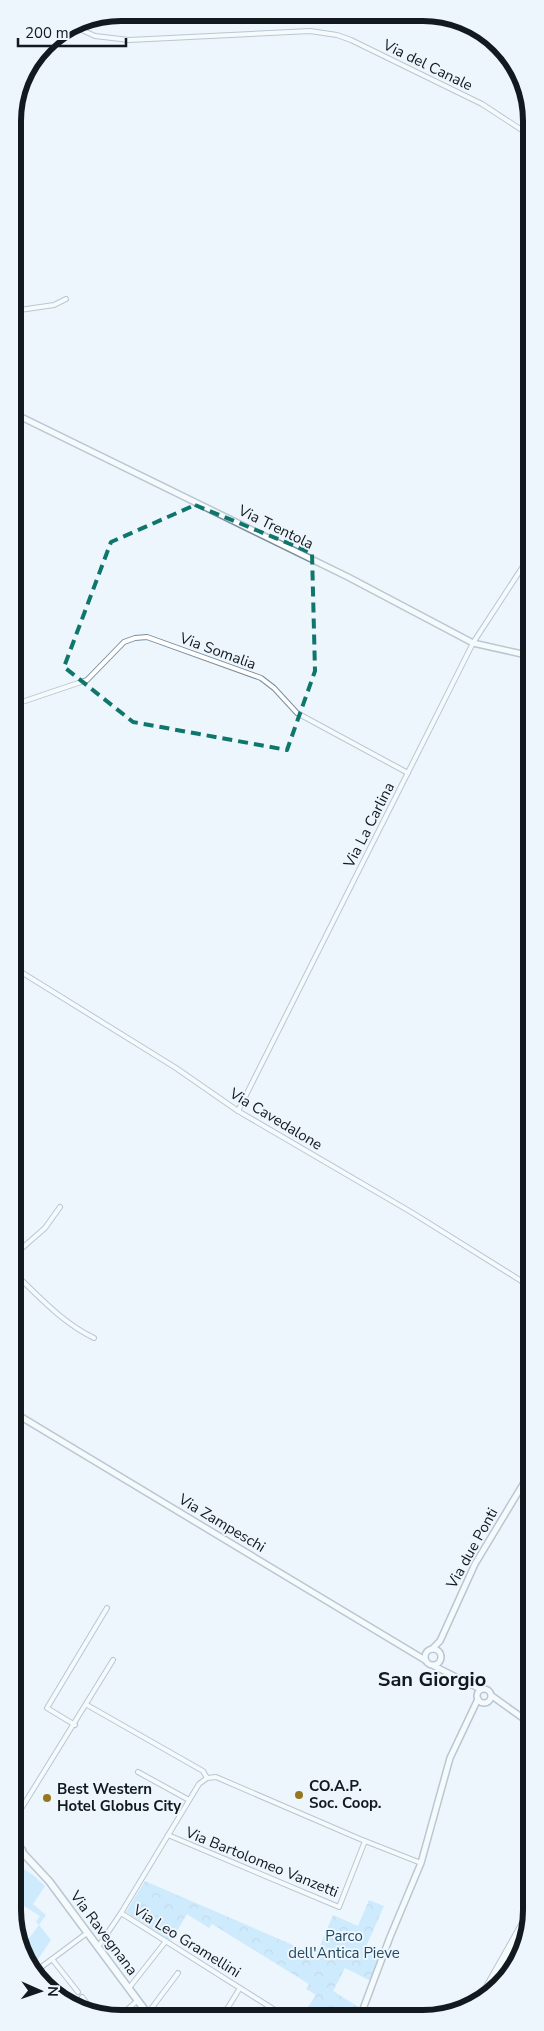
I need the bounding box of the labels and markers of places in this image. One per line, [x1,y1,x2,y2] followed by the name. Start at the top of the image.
[309,1776,382,1813] place label: CO.A.P. Soc. Coop.
[57,1779,181,1816] place label: Best Western Hotel Globus City
[293,1789,305,1801] marker: CO.A.P. Soc. Coop.
[41,1792,53,1804] marker: Best Western Hotel Globus City

